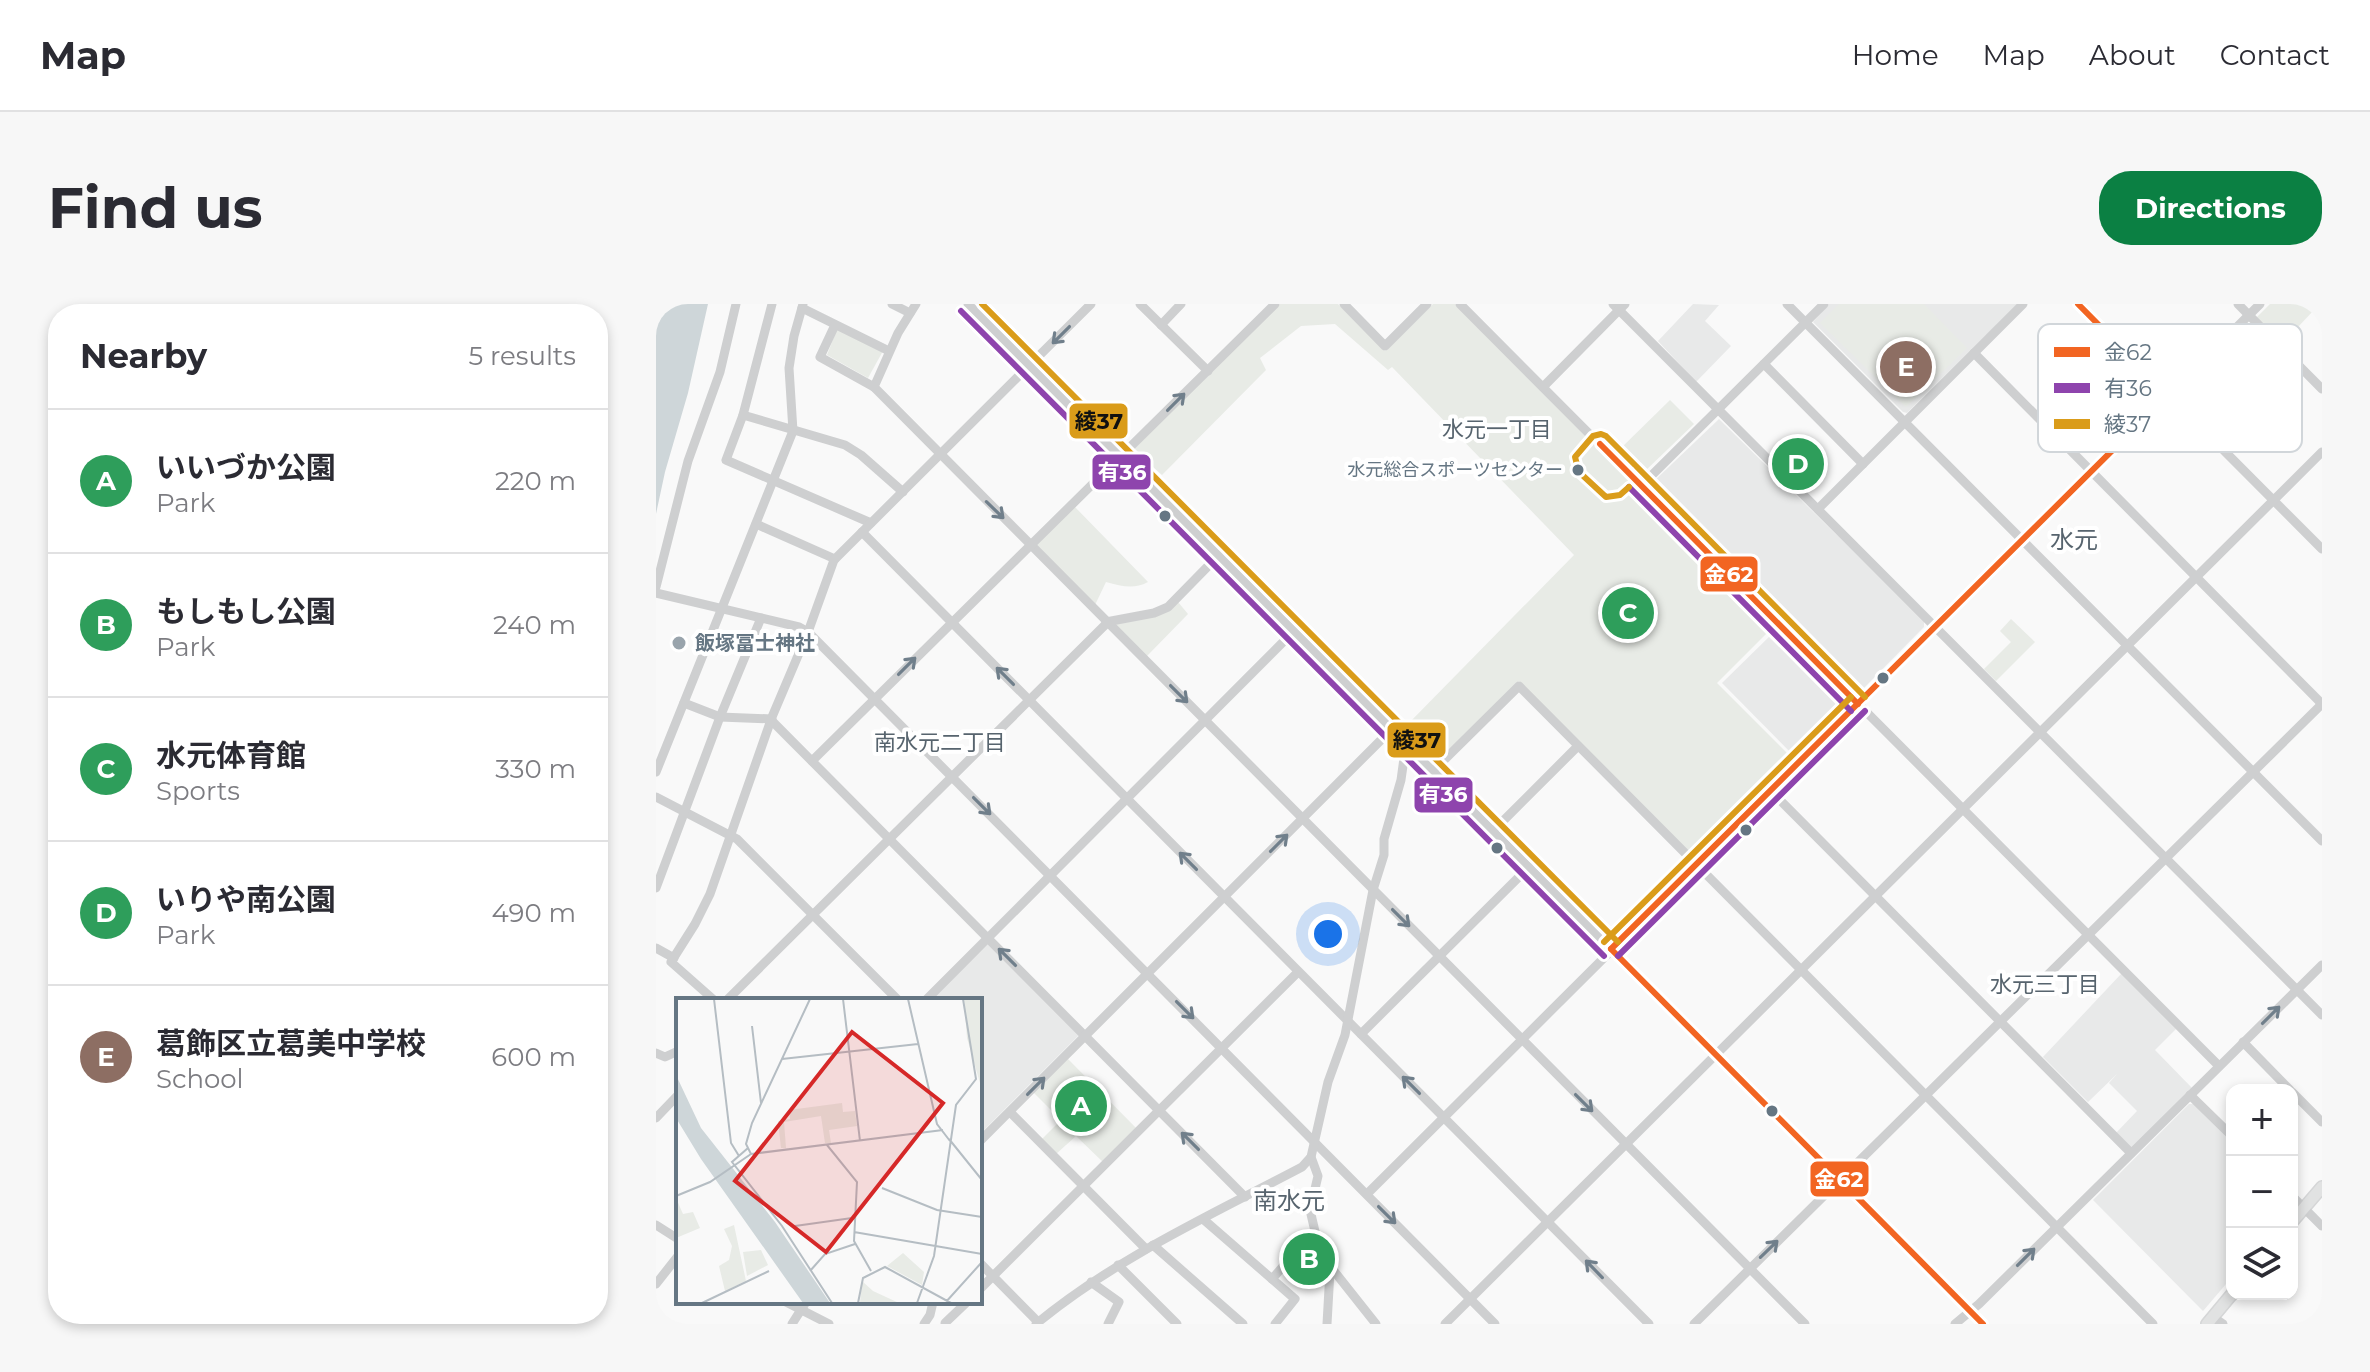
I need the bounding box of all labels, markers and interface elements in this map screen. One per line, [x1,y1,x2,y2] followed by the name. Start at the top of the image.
[40,32,126,79] text: Map
[1852,38,1939,72] text: Home
[1983,38,2045,72] text: Map
[2089,38,2176,72] text: About
[2220,38,2330,72] text: Contact
[2099,171,2322,245] button: Directions
[48,174,262,242] text: Find us
[2038,324,2302,452] legend
[1051,325,1070,345] one-way arrow
[80,335,207,377] text: Nearby
[1880,337,1932,397] pin: E
[2104,339,2152,366] text: 金62
[469,340,576,372] text: 5 results
[2104,375,2152,402] text: 有36
[1166,393,1185,412] one-way arrow
[1068,402,1129,440] line badge: 綾37
[1075,408,1123,435] text: 綾37
[2104,411,2151,438] text: 綾37
[1442,416,1552,443] district label: 水元一丁目
[1772,434,1824,494] pin: D
[156,449,336,486] text: いいづか公園
[1091,453,1152,491] line badge: 有36
[1097,459,1147,486] text: 有36
[1347,459,1563,481] place label: 水元総合スポーツセンター
[1570,462,1586,478] marker: 水元総合スポーツセンター
[96,465,116,497] text: A
[495,465,576,497] text: 220 m
[156,487,215,519] text: Park
[985,500,1005,519] one-way arrow
[1157,508,1173,524] unlabelled marker
[2050,525,2098,554] district label: 水元
[1699,555,1759,593] line badge: 金62
[1705,561,1754,588] text: 金62
[1602,583,1654,643] pin: C
[156,593,336,630] text: もしもし公園
[96,609,116,641] text: B
[493,609,576,641] text: 240 m
[156,631,215,663] text: Park
[695,631,815,655] place label: 飯塚冨士神社
[670,634,688,652] marker: 飯塚冨士神社
[897,657,916,676] one-way arrow
[996,667,1015,686] one-way arrow
[1875,670,1891,686] unlabelled marker
[1169,684,1188,703] one-way arrow
[1386,721,1447,759] line badge: 綾37
[1393,727,1441,754] text: 綾37
[874,729,1006,756] district label: 南水元二丁目
[156,737,306,774] text: 水元体育館
[97,753,115,785] text: C
[495,753,576,785] text: 330 m
[156,775,240,807] text: Sports
[1413,776,1474,814] line badge: 有36
[1418,781,1468,808] text: 有36
[972,796,991,815] one-way arrow
[1738,822,1754,838] unlabelled marker
[1269,834,1288,853] one-way arrow
[1489,840,1505,856] unlabelled marker
[1179,852,1198,871] one-way arrow
[156,881,336,918] text: いりや南公園
[95,897,117,929] text: D
[492,897,576,929] text: 490 m
[1391,908,1410,927] one-way arrow
[1308,914,1348,954] your location
[156,919,215,951] text: Park
[998,948,1017,967] one-way arrow
[1990,971,2100,998] district label: 水元三丁目
[676,998,982,1304] inset map
[1175,1000,1194,1019] one-way arrow
[2261,1006,2280,1025] one-way arrow
[156,1025,426,1062] text: 葛飾区立葛美中学校
[97,1041,115,1073] text: E
[491,1041,576,1073] text: 600 m
[156,1063,244,1095] text: School
[1026,1076,1045,1096] one-way arrow
[1055,1076,1107,1136] pin: A
[1402,1076,1421,1095] one-way arrow
[2226,1084,2298,1300] map controls
[2226,1084,2298,1156] button: +
[1574,1092,1594,1112] one-way arrow
[1764,1103,1780,1119] unlabelled marker
[1181,1132,1200,1151] one-way arrow
[2226,1156,2298,1228] button: −
[1809,1160,1870,1198] line badge: 金62
[1815,1166,1864,1193] text: 金62
[1253,1186,1325,1215] district label: 南水元
[1377,1205,1396,1224] one-way arrow
[2226,1228,2298,1300] button: layers
[1283,1229,1335,1289] pin: B
[1759,1240,1779,1260] one-way arrow
[2016,1248,2035,1267] one-way arrow
[1585,1259,1604,1279] one-way arrow

